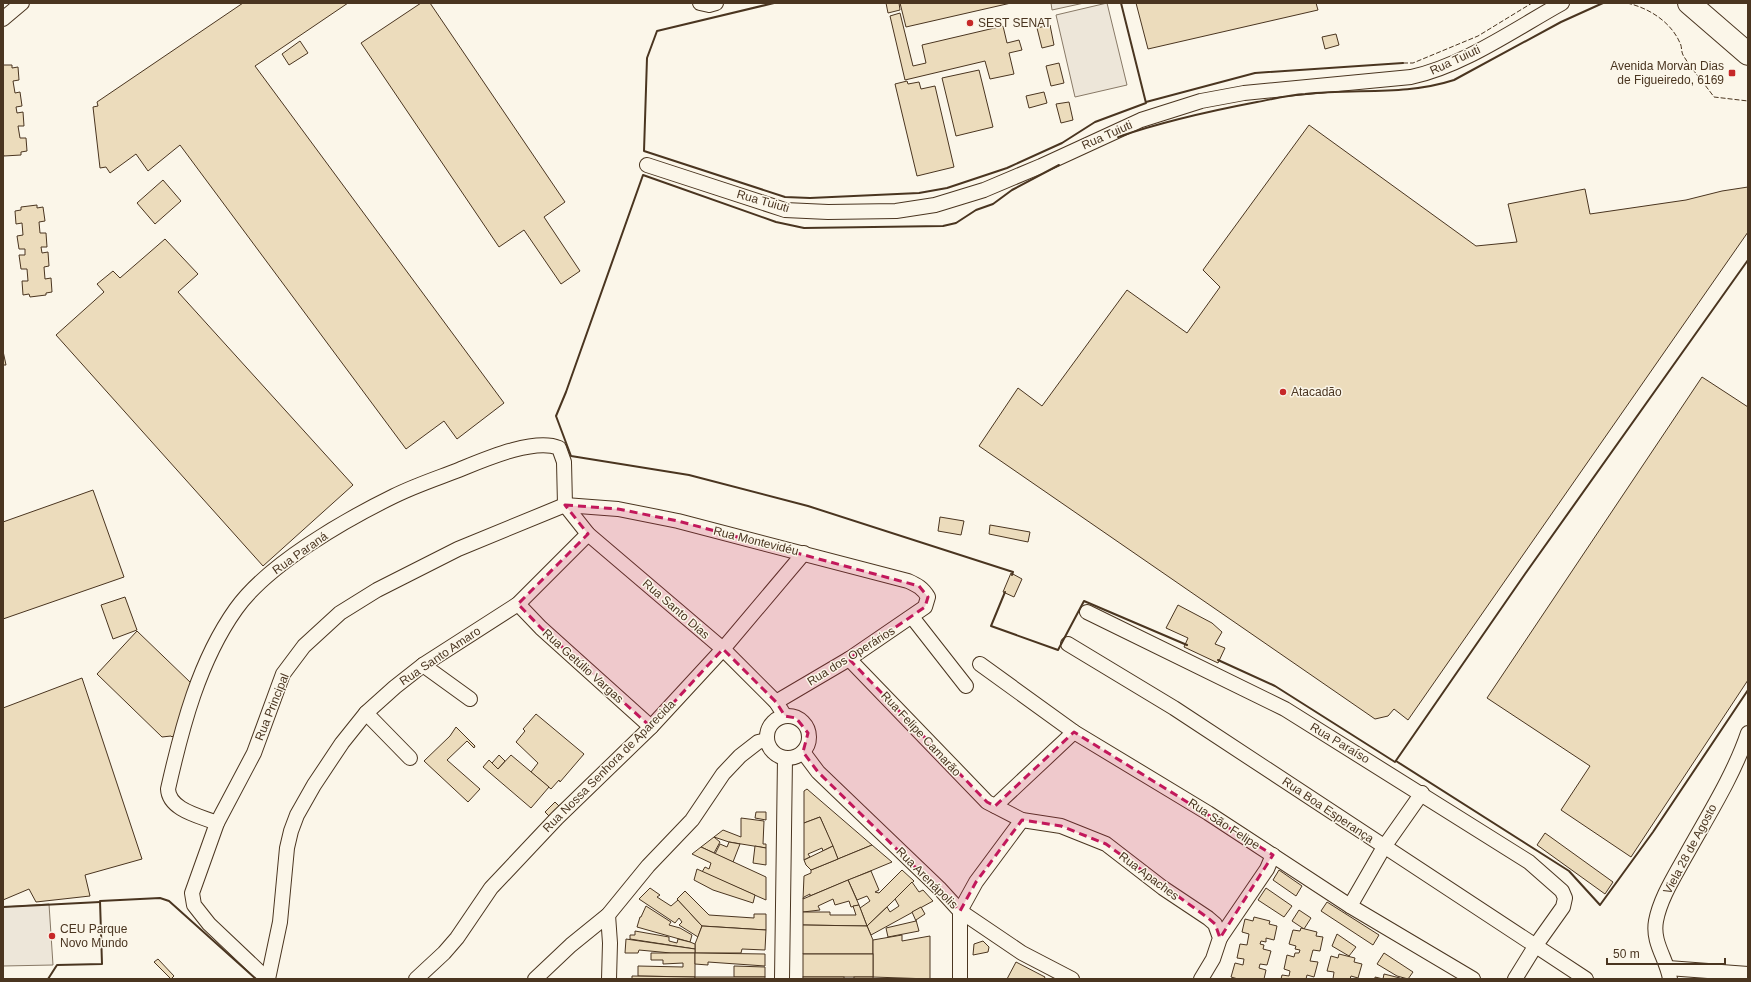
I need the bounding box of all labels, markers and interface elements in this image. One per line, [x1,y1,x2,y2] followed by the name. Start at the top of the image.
[978,16,1052,30] place label: SEST SENAT
[965,18,975,28] marker: SEST SENAT
[1428,42,1482,78] street label: Rua Tuiuti
[1610,59,1724,87] place label: Avenida Morvan Dias de Figueiredo, 6169
[1727,68,1737,78] marker: Avenida Morvan Dias de Figueiredo, 6169
[1079,118,1135,152] street label: Rua Tuiuti
[735,187,791,215] street label: Rua Tuiuti
[1291,385,1342,399] place label: Atacadão
[1278,387,1288,397] marker: Atacadão
[712,524,800,558] street label: Rua Montevidéu
[270,529,331,577] street label: Rua Paraná
[640,576,712,642] street label: Rua Santo Dias
[805,623,897,689] street label: Rua dos Operários
[397,624,483,688] street label: Rua Santo Amaro
[540,626,626,706] street label: Rua Getúlio Vargas
[252,671,292,743] street label: Rua Principal
[878,689,964,779] street label: Rua Felipe Camarão
[540,697,678,835] street label: Rua Nossa Senhora de Aparecida
[1308,720,1372,766] street label: Rua Paraíso
[1280,774,1377,846] street label: Rua Boa Esperança
[1186,796,1263,853] street label: Rua São Felipe
[1660,801,1720,896] street label: Viela 28 de Agosto
[893,844,961,912] street label: Rua Arenápolis
[1116,849,1182,903] street label: Rua Apaches
[60,922,128,950] place label: CEU Parque Novo Mundo
[47,931,57,941] marker: CEU Parque Novo Mundo
[1607,940,1725,966] scale bar
[1613,947,1640,961] text: 50 m

